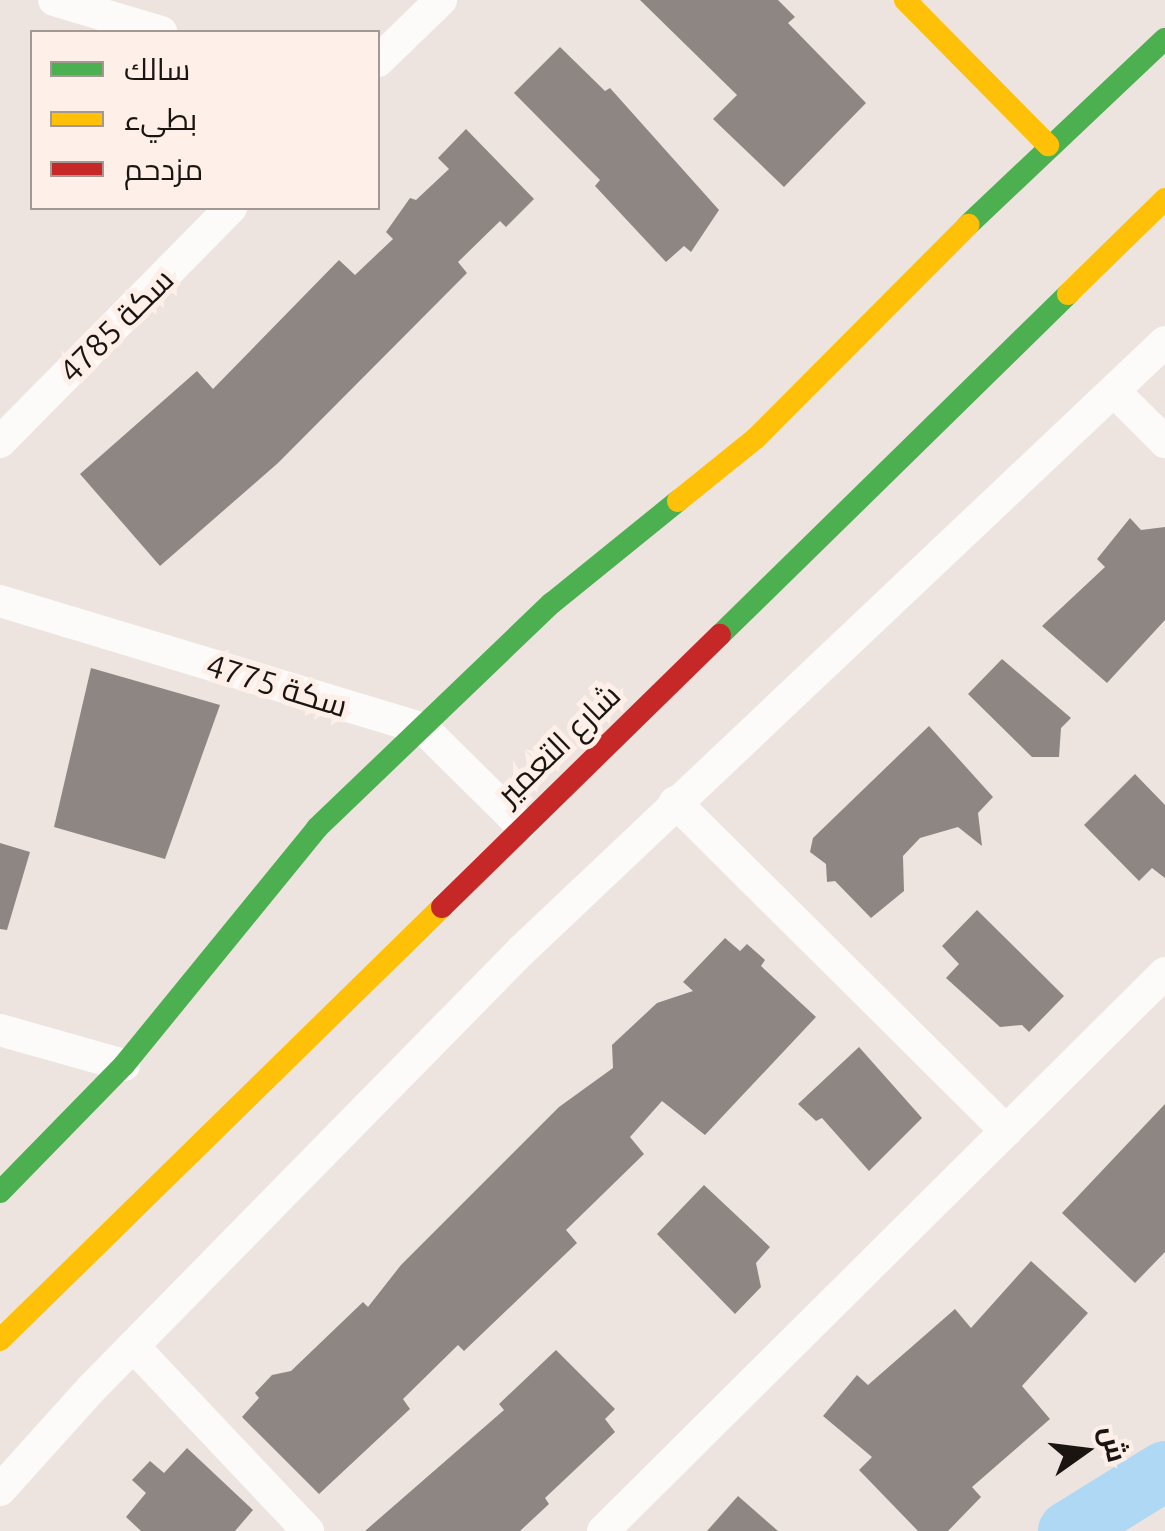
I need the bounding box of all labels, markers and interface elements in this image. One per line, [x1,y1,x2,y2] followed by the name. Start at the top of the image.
[30,30,380,210] legend
[124,52,190,86] text: سالك
[124,102,197,136] text: بطيء
[124,152,203,186] text: مزدحم
[51,260,181,390] street label: سكة 4785
[202,645,352,725] street label: سكة 4775
[488,676,628,812] street label: شارع التعمير
[1035,1401,1135,1501] north arrow
[1095,1422,1134,1465] text: ش

